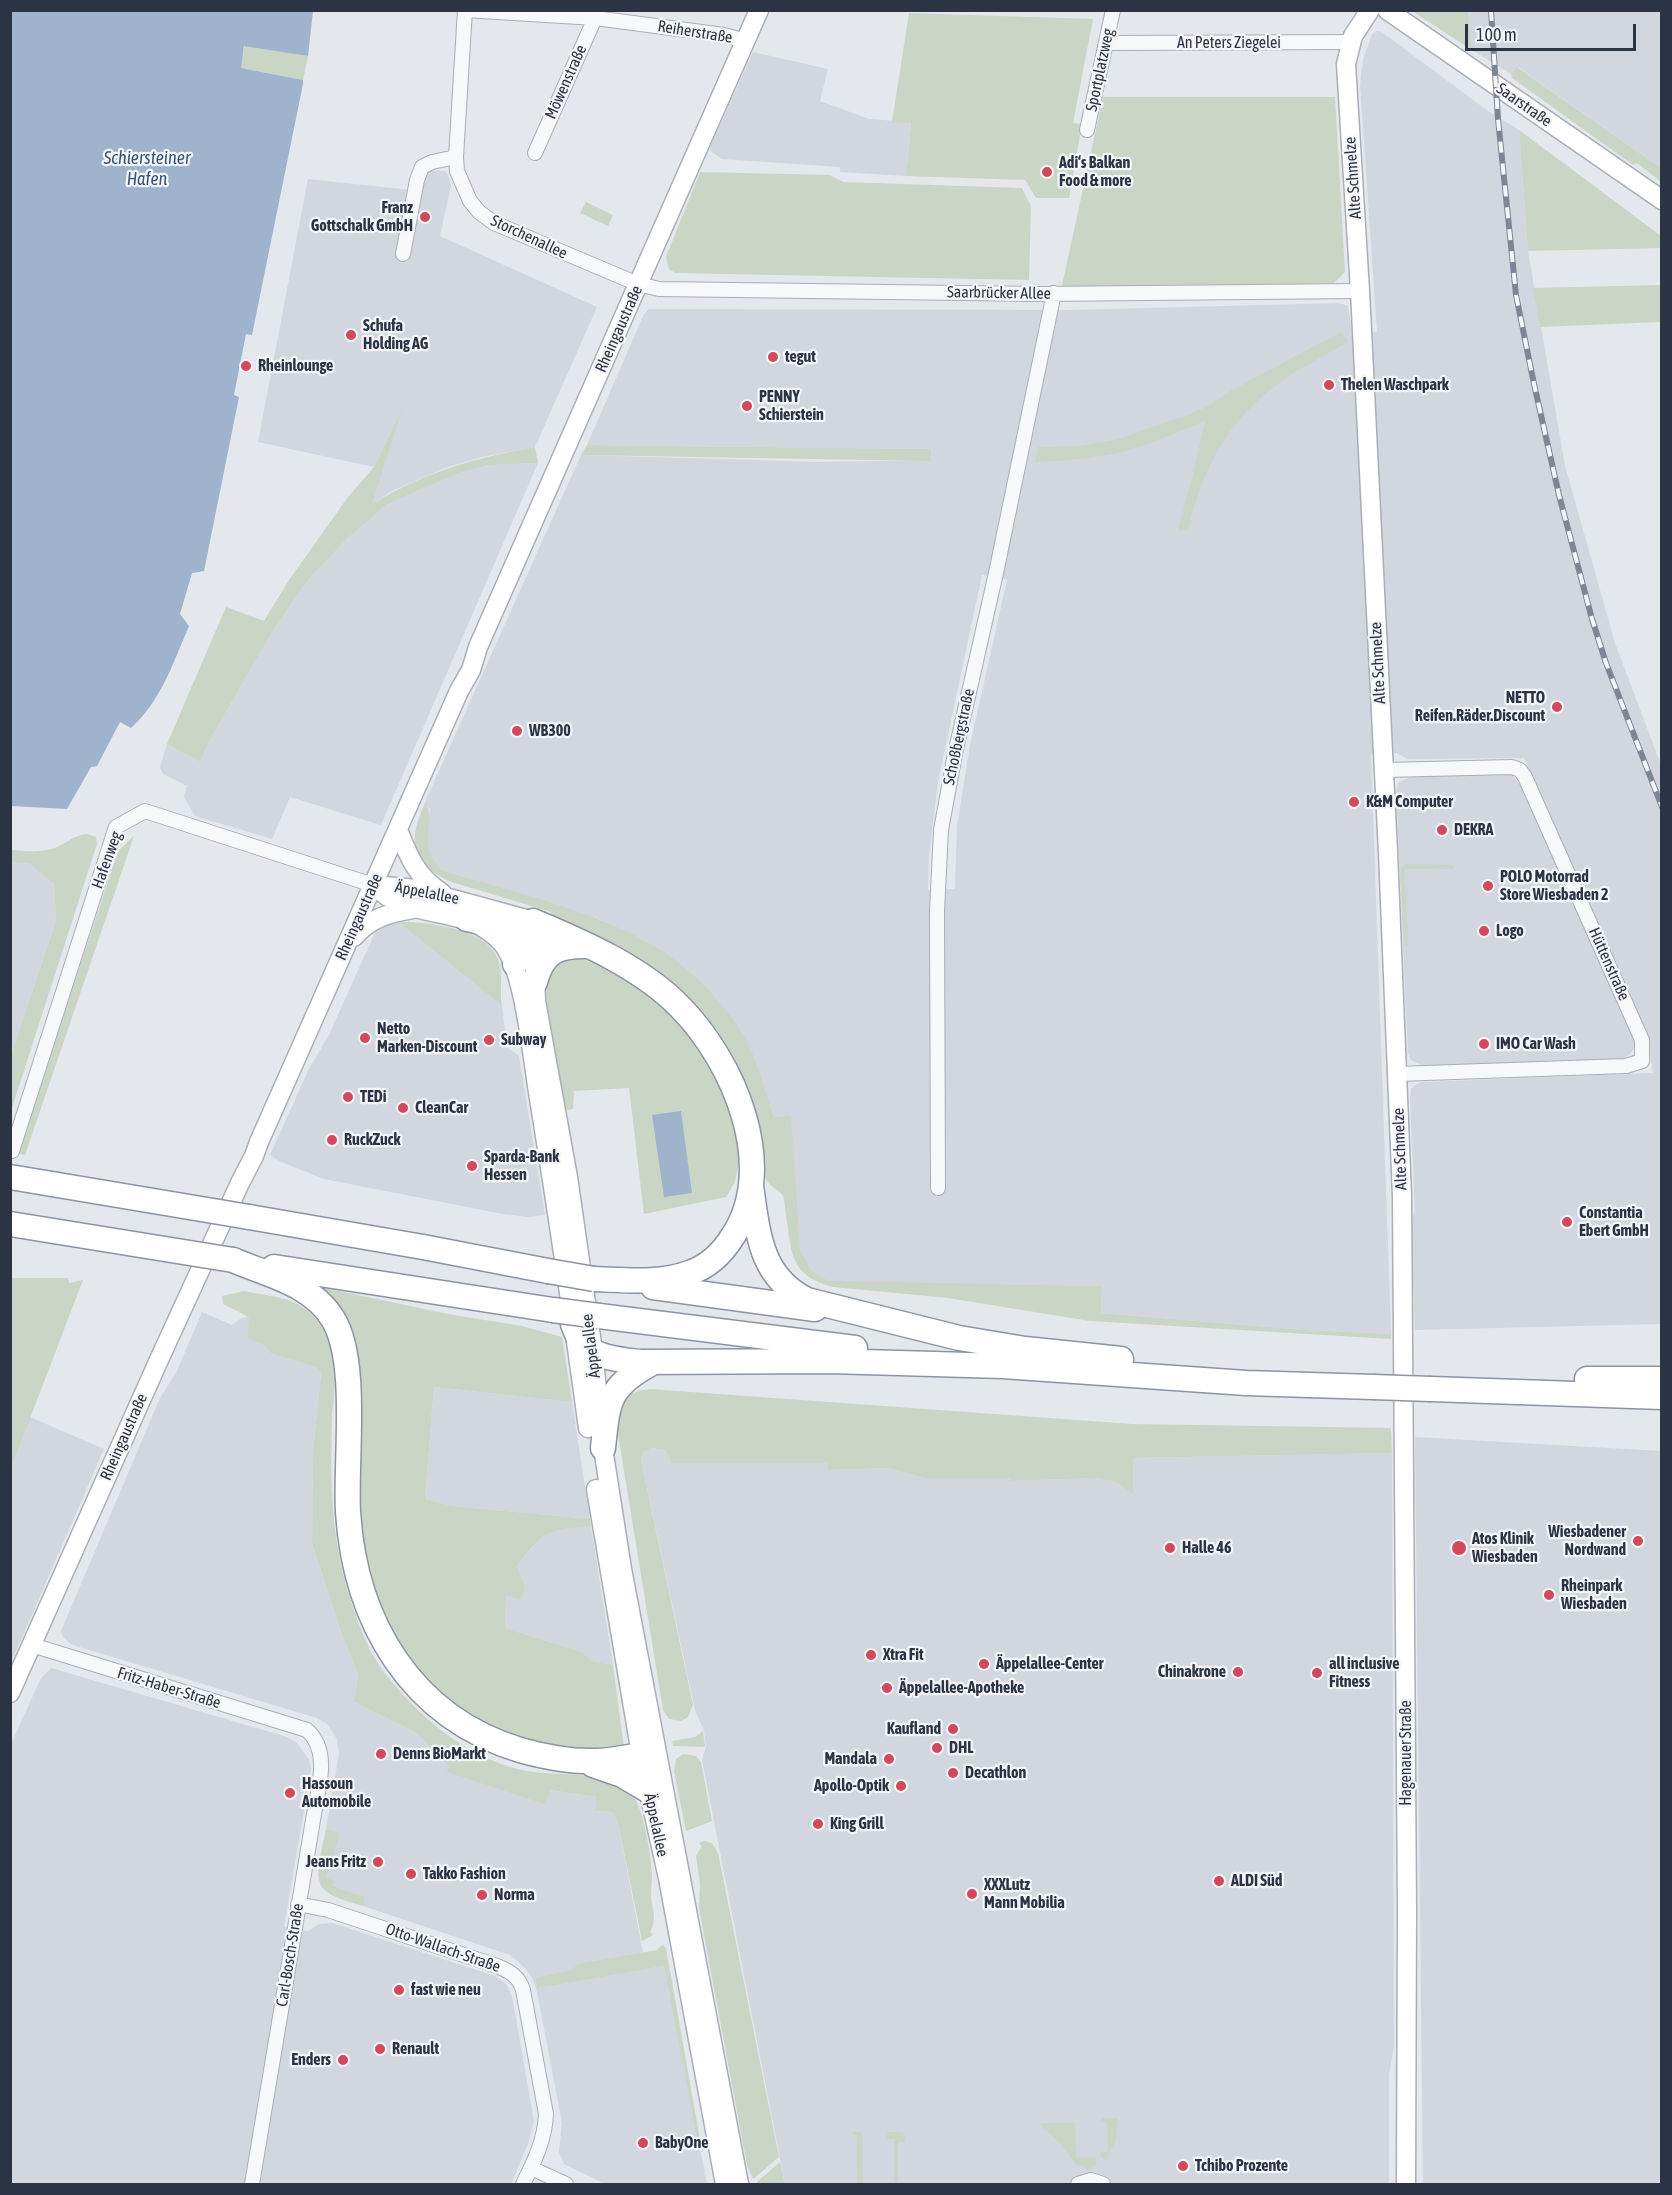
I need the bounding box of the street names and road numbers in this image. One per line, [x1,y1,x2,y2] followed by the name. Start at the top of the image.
[656,17,734,47] street label: Reiherstraße
[1082,27,1118,113] street label: Sportplatzweg
[1177,33,1281,53] street label: An Peters Ziegelei
[541,42,591,122] street label: Möwenstraße
[1493,79,1555,131] street label: Saarstraße
[1341,136,1365,220] street label: Alte Schmelze
[488,211,570,263] street label: Storchenallee
[947,282,1051,304] street label: Saarbrücker Allee
[591,283,647,375] street label: Rheingaustraße
[1366,621,1390,705] street label: Alte Schmelze
[939,687,979,787] street label: Schoßbergstraße
[88,829,126,891] street label: Hafenweg
[331,871,387,963] street label: Rheingaustraße
[393,877,461,909] street label: Äppelallee
[1584,924,1634,1004] street label: Hüttenstraße
[1389,1108,1411,1190] street label: Alte Schmelze
[578,1313,604,1379] street label: Äppelallee
[96,1391,152,1483] street label: Rheingaustraße
[115,1663,223,1713] street label: Fritz-Haber-Straße
[1396,1700,1416,1806] street label: Hagenauer Straße
[640,1791,672,1859] street label: Äppelallee
[272,1902,308,2008] street label: Carl-Bosch-Straße
[383,1919,503,1977] street label: Otto-Wallach-Straße

